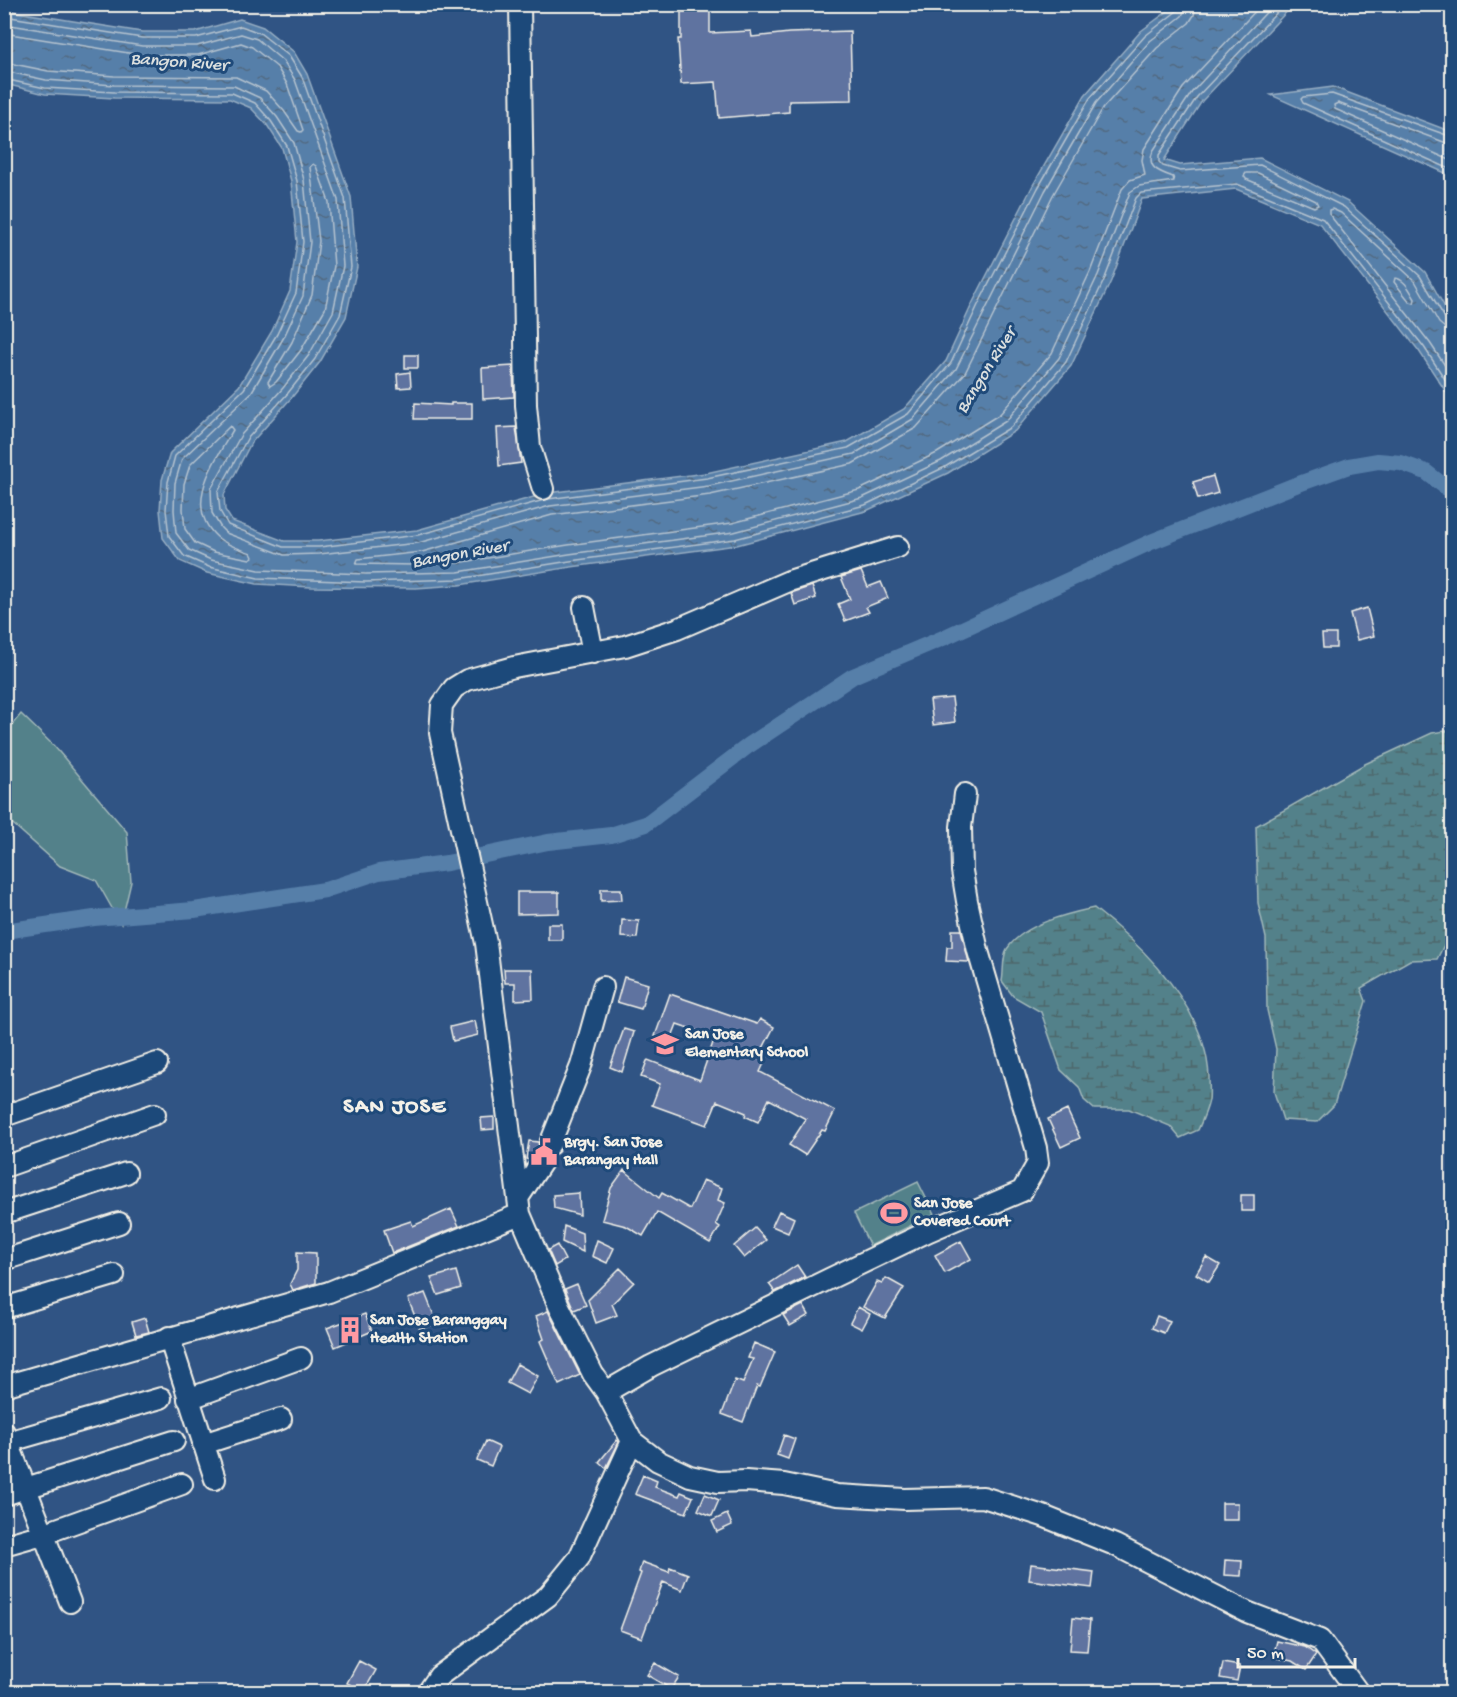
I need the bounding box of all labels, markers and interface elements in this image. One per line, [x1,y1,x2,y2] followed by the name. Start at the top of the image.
[130,49,232,77] water label: Bangon River
[952,321,1024,418] water label: Bangon River
[410,536,513,574] water label: Bangon River
[685,1026,809,1063] place label: San Jose Elementary School
[650,1029,680,1059] school or university icon: San Jose Elementary School
[343,1095,447,1121] district label: SAN JOSE
[563,1134,663,1171] place label: Brgy. San Jose Barangay Hall
[529,1137,559,1167] public building icon: Brgy. San Jose Barangay Hall
[913,1195,1012,1232] place label: San Jose Covered Court
[879,1198,909,1228] sports icon: San Jose Covered Court
[370,1312,507,1349] place label: San Jose Baranggay Health Station
[335,1315,365,1345] building icon: San Jose Baranggay Health Station
[1238,1631,1355,1669] scale bar
[1247,1644,1284,1665] text: 50 m

